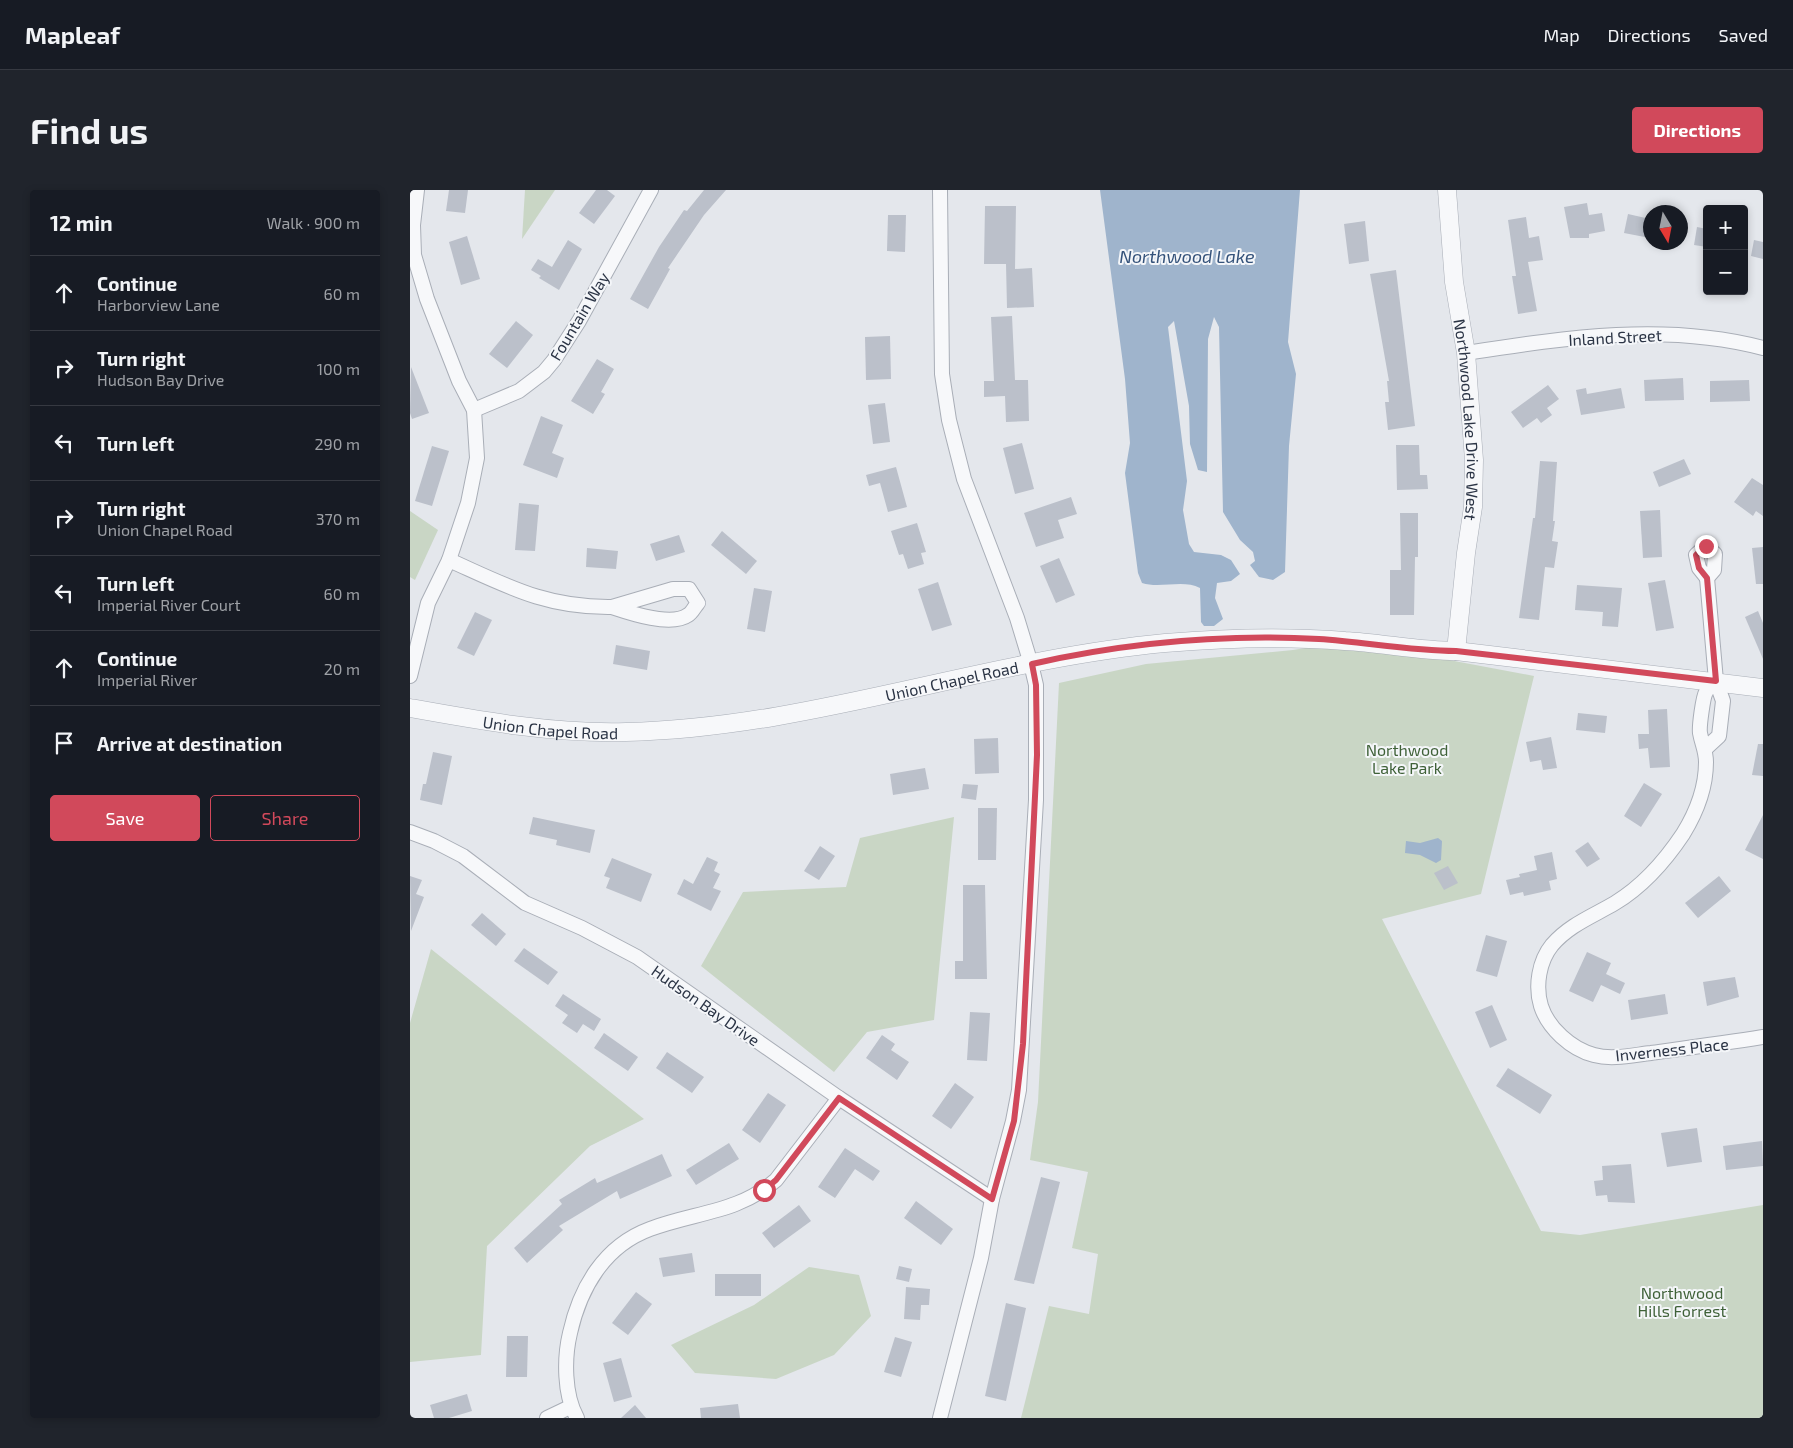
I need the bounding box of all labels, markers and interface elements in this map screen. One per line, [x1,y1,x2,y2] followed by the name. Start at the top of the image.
[25,20,120,49] text: Mapleaf
[1543,24,1580,46] text: Map
[1608,24,1691,46] text: Directions
[1719,24,1768,46] text: Saved
[1632,107,1763,153] button: Directions
[30,109,148,151] text: Find us
[1643,205,1688,250] north arrow
[1703,205,1748,295] map controls
[1703,205,1748,250] button: +
[50,210,113,235] text: 12 min
[267,213,360,232] text: Walk · 900 m
[1119,245,1255,267] water label: Northwood Lake
[1703,250,1748,295] button: −
[545,268,613,364] street label: Fountain Way
[97,272,177,295] text: Continue
[50,279,78,307] icon: ahead
[324,284,360,303] text: 60 m
[97,295,220,314] text: Harborview Lane
[1451,317,1484,522] street label: Northwood Lake Drive West
[1568,325,1662,349] street label: Inland Street
[97,347,185,370] text: Turn right
[50,354,78,382] icon: right
[317,359,360,378] text: 100 m
[97,370,224,389] text: Hudson Bay Drive
[50,429,78,457] icon: left
[97,432,174,455] text: Turn left
[315,434,360,453] text: 290 m
[97,497,185,520] text: Turn right
[50,504,78,532] icon: right
[316,509,360,528] text: 370 m
[97,520,233,539] text: Union Chapel Road
[1695,535,1718,558] route end
[97,572,174,595] text: Turn left
[50,579,78,607] icon: left
[324,584,360,603] text: 60 m
[97,595,241,614] text: Imperial River Court
[97,647,177,670] text: Continue
[50,654,78,682] icon: ahead
[883,657,1020,704] street label: Union Chapel Road
[324,659,360,678] text: 20 m
[97,670,197,689] text: Imperial River
[482,711,618,742] street label: Union Chapel Road
[50,729,78,757] icon: arrive
[97,732,282,755] text: Arrive at destination
[1366,740,1448,777] park label: Northwood Lake Park
[50,795,200,841] button: Save
[210,795,360,841] button: Share
[648,961,764,1049] street label: Hudson Bay Drive
[1614,1034,1730,1064] street label: Inverness Place
[753,1179,776,1202] route start
[1638,1283,1726,1320] park label: Northwood Hills Forrest

